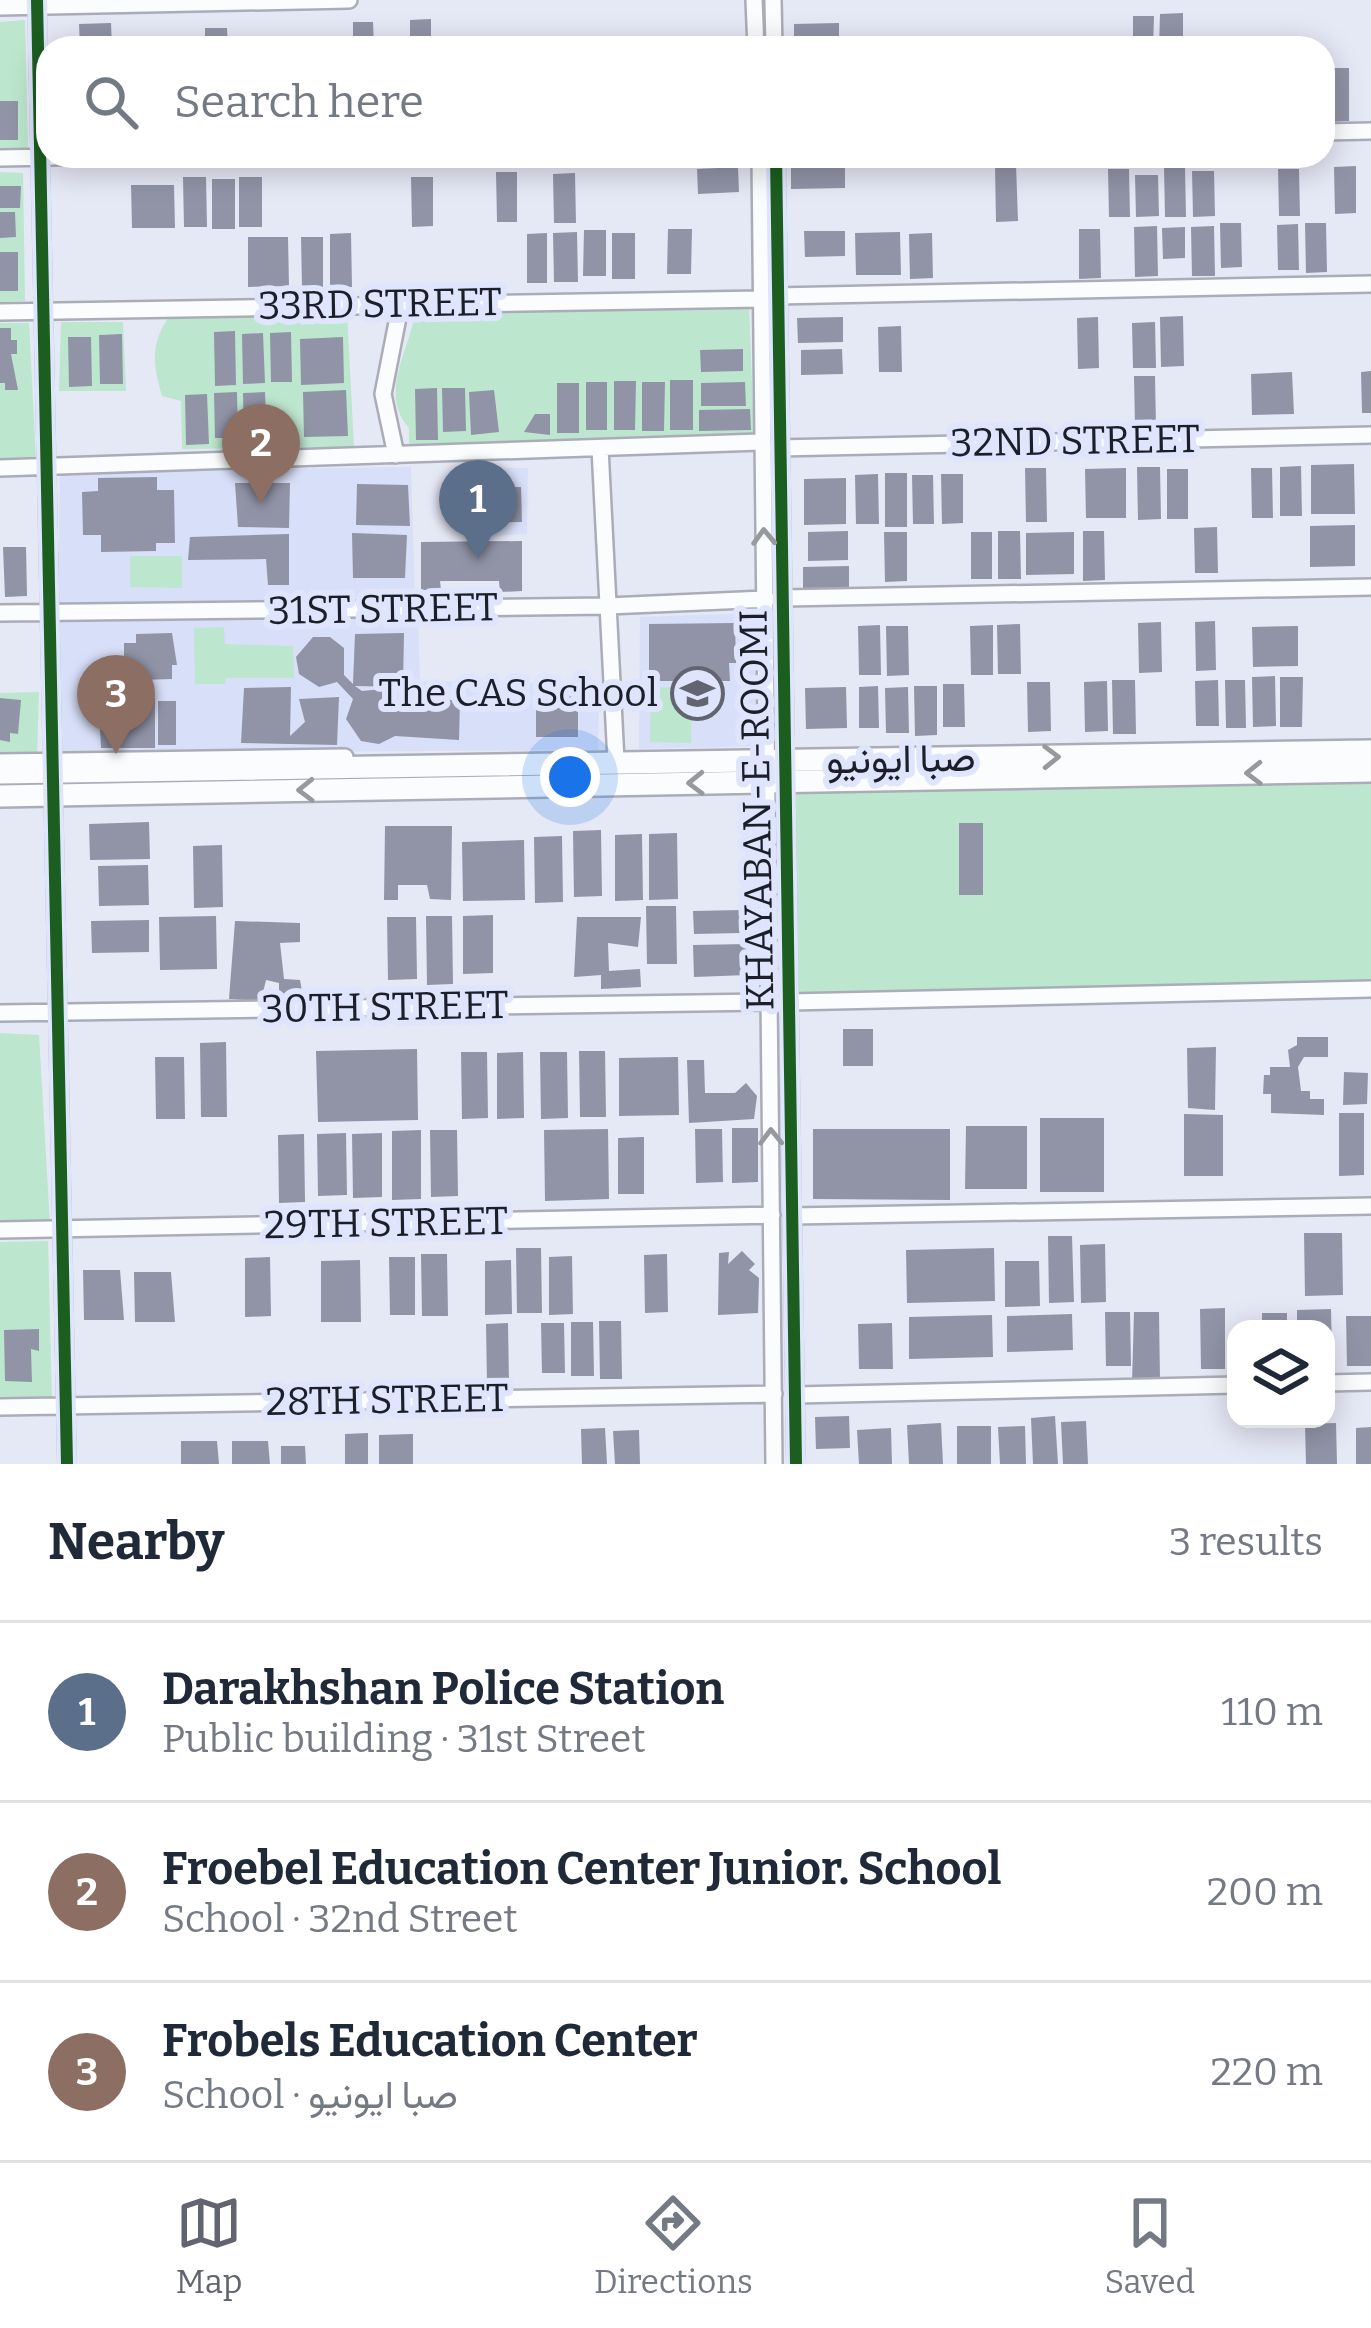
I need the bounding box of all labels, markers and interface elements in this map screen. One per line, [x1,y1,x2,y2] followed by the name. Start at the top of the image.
[36,36,1335,168] search box
[78,69,144,135] icon: search
[174,75,424,129] text: Search here
[258,279,502,329] street label: 33RD STREET
[222,404,300,503] pin: 2
[950,416,1200,466] street label: 32ND STREET
[439,460,517,559] pin: 1
[751,527,777,546] one-way arrow
[268,584,498,634] street label: 31ST STREET
[731,609,783,1011] street label: KHAYABAN-E-ROOMI
[77,655,155,754] pin: 3
[669,665,725,721] school or university icon: The CAS School
[378,670,658,716] place label: The CAS School
[826,735,976,784] street label: صبا ایونیو
[1042,744,1061,770] one-way arrow
[540,747,600,807] your location
[1244,760,1262,786] one-way arrow
[686,769,705,795] one-way arrow
[296,777,315,803] one-way arrow
[261,982,509,1032] street label: 30TH STREET
[758,1127,784,1145] one-way arrow
[263,1198,509,1248] street label: 29TH STREET
[1227,1320,1335,1428] map controls
[1227,1320,1335,1428] button: layers
[265,1375,509,1425] street label: 28TH STREET
[48,1511,224,1573] text: Nearby
[1169,1519,1323,1565] text: 3 results
[162,1662,724,1716] text: Darakhshan Police Station
[79,1689,95,1735] text: 1
[1221,1689,1323,1735] text: 110 m
[162,1716,646,1762] text: Public building · 31st Street
[162,1842,1001,1896] text: Froebel Education Center Junior. School
[76,1869,98,1915] text: 2
[1207,1869,1323,1915] text: 200 m
[162,1896,518,1942] text: School · 32nd Street
[162,2014,698,2068] text: Frobels Education Center
[76,2049,98,2095] text: 3
[1211,2049,1323,2095] text: 220 m
[162,2072,458,2118] text: School · صبا ایونیو
[176,2190,242,2302] tab: Map
[594,2190,753,2302] tab: Directions
[1105,2190,1195,2302] tab: Saved

